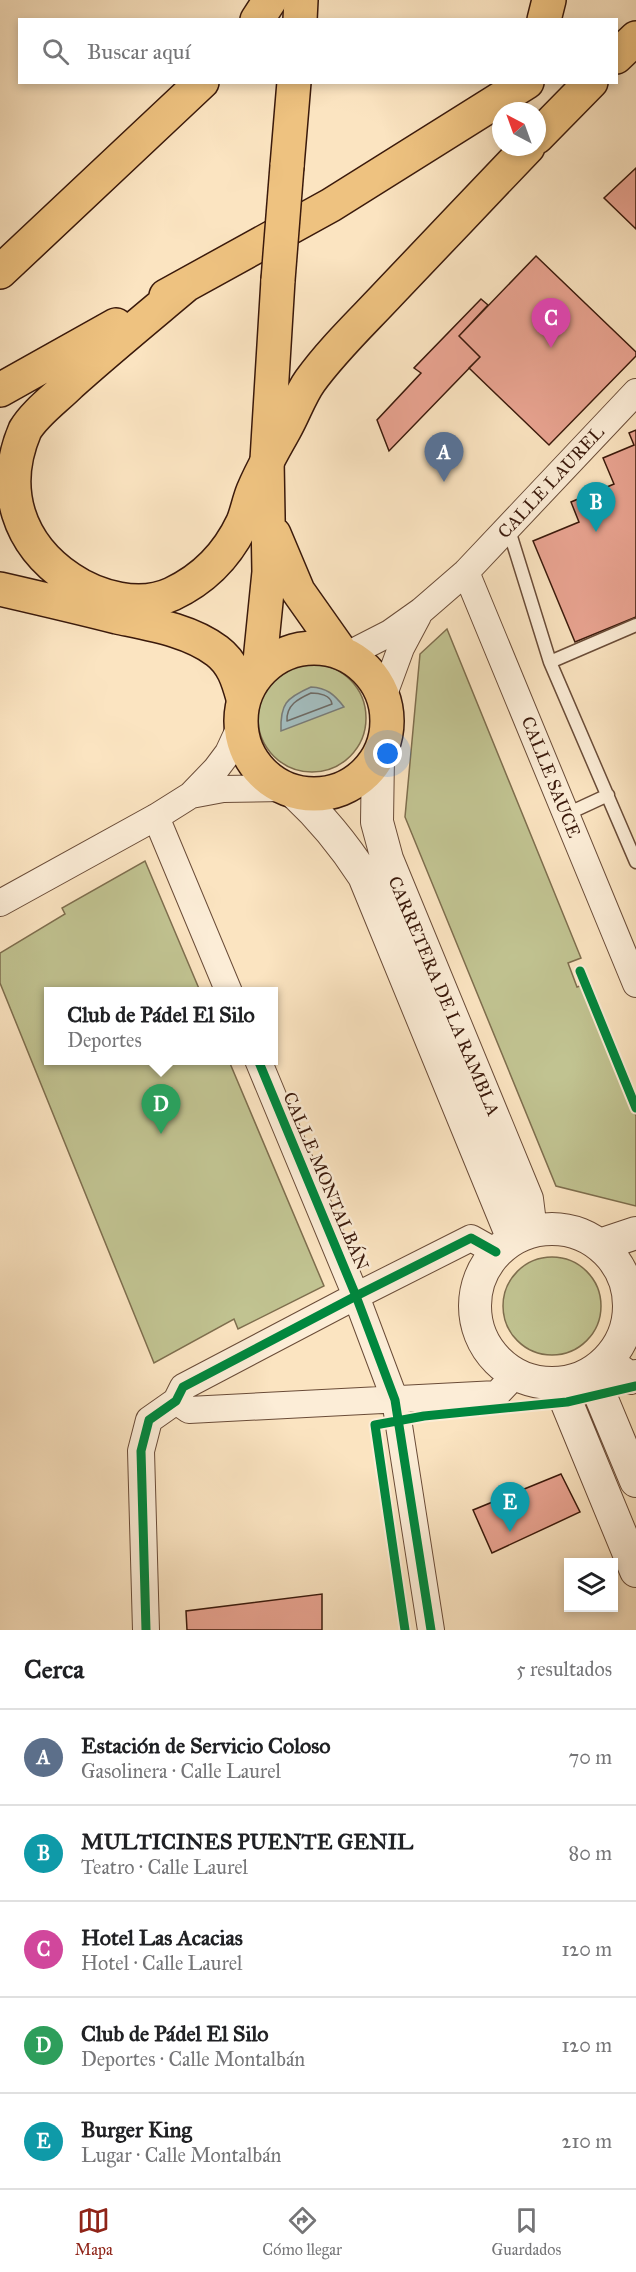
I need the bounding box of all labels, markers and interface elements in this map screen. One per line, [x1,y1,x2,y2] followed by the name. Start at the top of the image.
[18,18,618,84] search box
[39,35,72,68] icon: search
[87,38,190,65] text: Buscar aquí
[492,102,546,156] north arrow
[532,298,570,348] pin: C
[493,421,609,543] street label: CALLE LAUREL
[424,432,464,482] pin: A
[576,482,616,532] pin: B
[517,713,585,841] street label: CALLE SAUCE
[373,739,402,768] your location
[383,873,505,1119] street label: CARRETERA DE LA RAMBLA
[44,987,278,1065] popup
[67,1001,255,1028] text: Club de Pádel El Silo
[67,1028,142,1052] text: Deportes
[142,1084,180,1134] pin: D
[278,1088,375,1273] street label: CALLE MONTALBÁN
[490,1482,530,1532] pin: E
[564,1558,618,1612] map controls
[564,1558,618,1612] button: layers
[24,1653,84,1685] text: Cerca
[516,1657,612,1681] text: 5 resultados
[81,1732,331,1759] text: Estación de Servicio Coloso
[37,1745,50,1769] text: A
[569,1745,612,1769] text: 70 m
[81,1759,281,1783] text: Gasolinera · Calle Laurel
[81,1828,413,1855] text: MULTICINES PUENTE GENIL
[37,1841,50,1865] text: B
[569,1841,612,1865] text: 80 m
[81,1855,248,1879] text: Teatro · Calle Laurel
[81,1924,243,1951] text: Hotel Las Acacias
[37,1937,50,1961] text: C
[561,1937,612,1961] text: 120 m
[81,1951,243,1975] text: Hotel · Calle Laurel
[81,2020,269,2047] text: Club de Pádel El Silo
[36,2033,51,2057] text: D
[561,2033,612,2057] text: 120 m
[81,2047,305,2071] text: Deportes · Calle Montalbán
[81,2116,192,2143] text: Burger King
[36,2129,51,2153] text: E
[562,2129,612,2153] text: 210 m
[81,2143,281,2167] text: Lugar · Calle Montalbán
[75,2204,113,2259] tab: Mapa
[262,2204,342,2259] tab: Cómo llegar
[491,2204,561,2259] tab: Guardados

